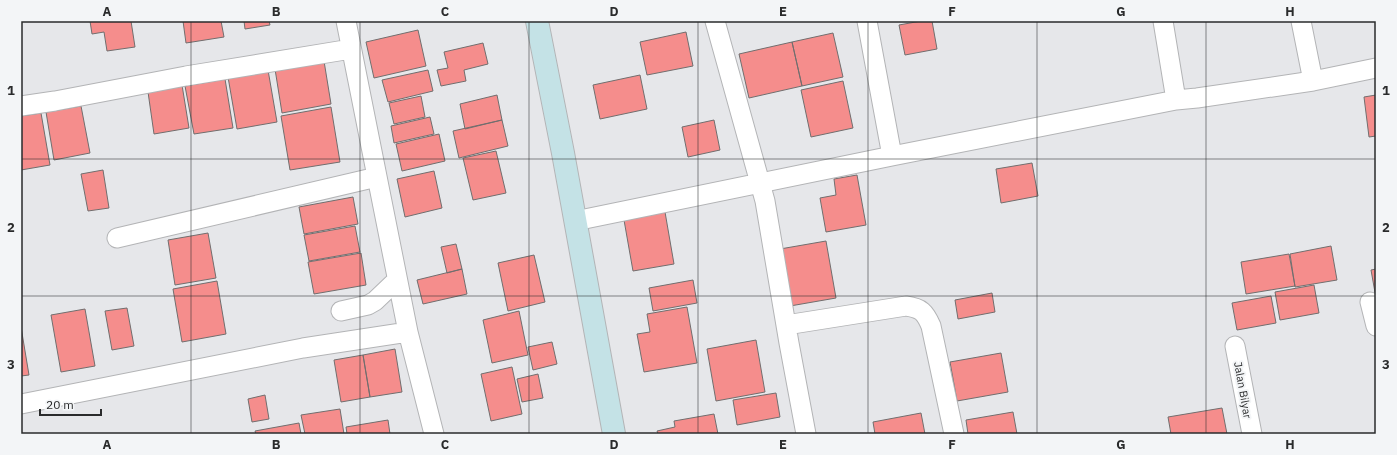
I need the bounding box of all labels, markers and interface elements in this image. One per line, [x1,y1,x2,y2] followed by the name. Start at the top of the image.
[103,3,112,20] text: A
[272,3,281,20] text: B
[441,3,450,20] text: C
[609,3,619,20] text: D
[779,3,787,20] text: E
[948,3,956,20] text: F
[1116,3,1126,20] text: G
[1285,3,1295,20] text: H
[7,82,15,99] text: 1
[1382,82,1390,99] text: 1
[7,219,15,236] text: 2
[1382,219,1390,236] text: 2
[7,356,15,373] text: 3
[1382,356,1390,373] text: 3
[1231,361,1255,419] street label: Jalan Bilyar
[40,391,101,417] scale bar
[46,397,74,412] text: 20 m
[103,436,112,453] text: A
[272,436,281,453] text: B
[441,436,450,453] text: C
[609,436,619,453] text: D
[779,436,787,453] text: E
[948,436,956,453] text: F
[1116,436,1126,453] text: G
[1285,436,1295,453] text: H

